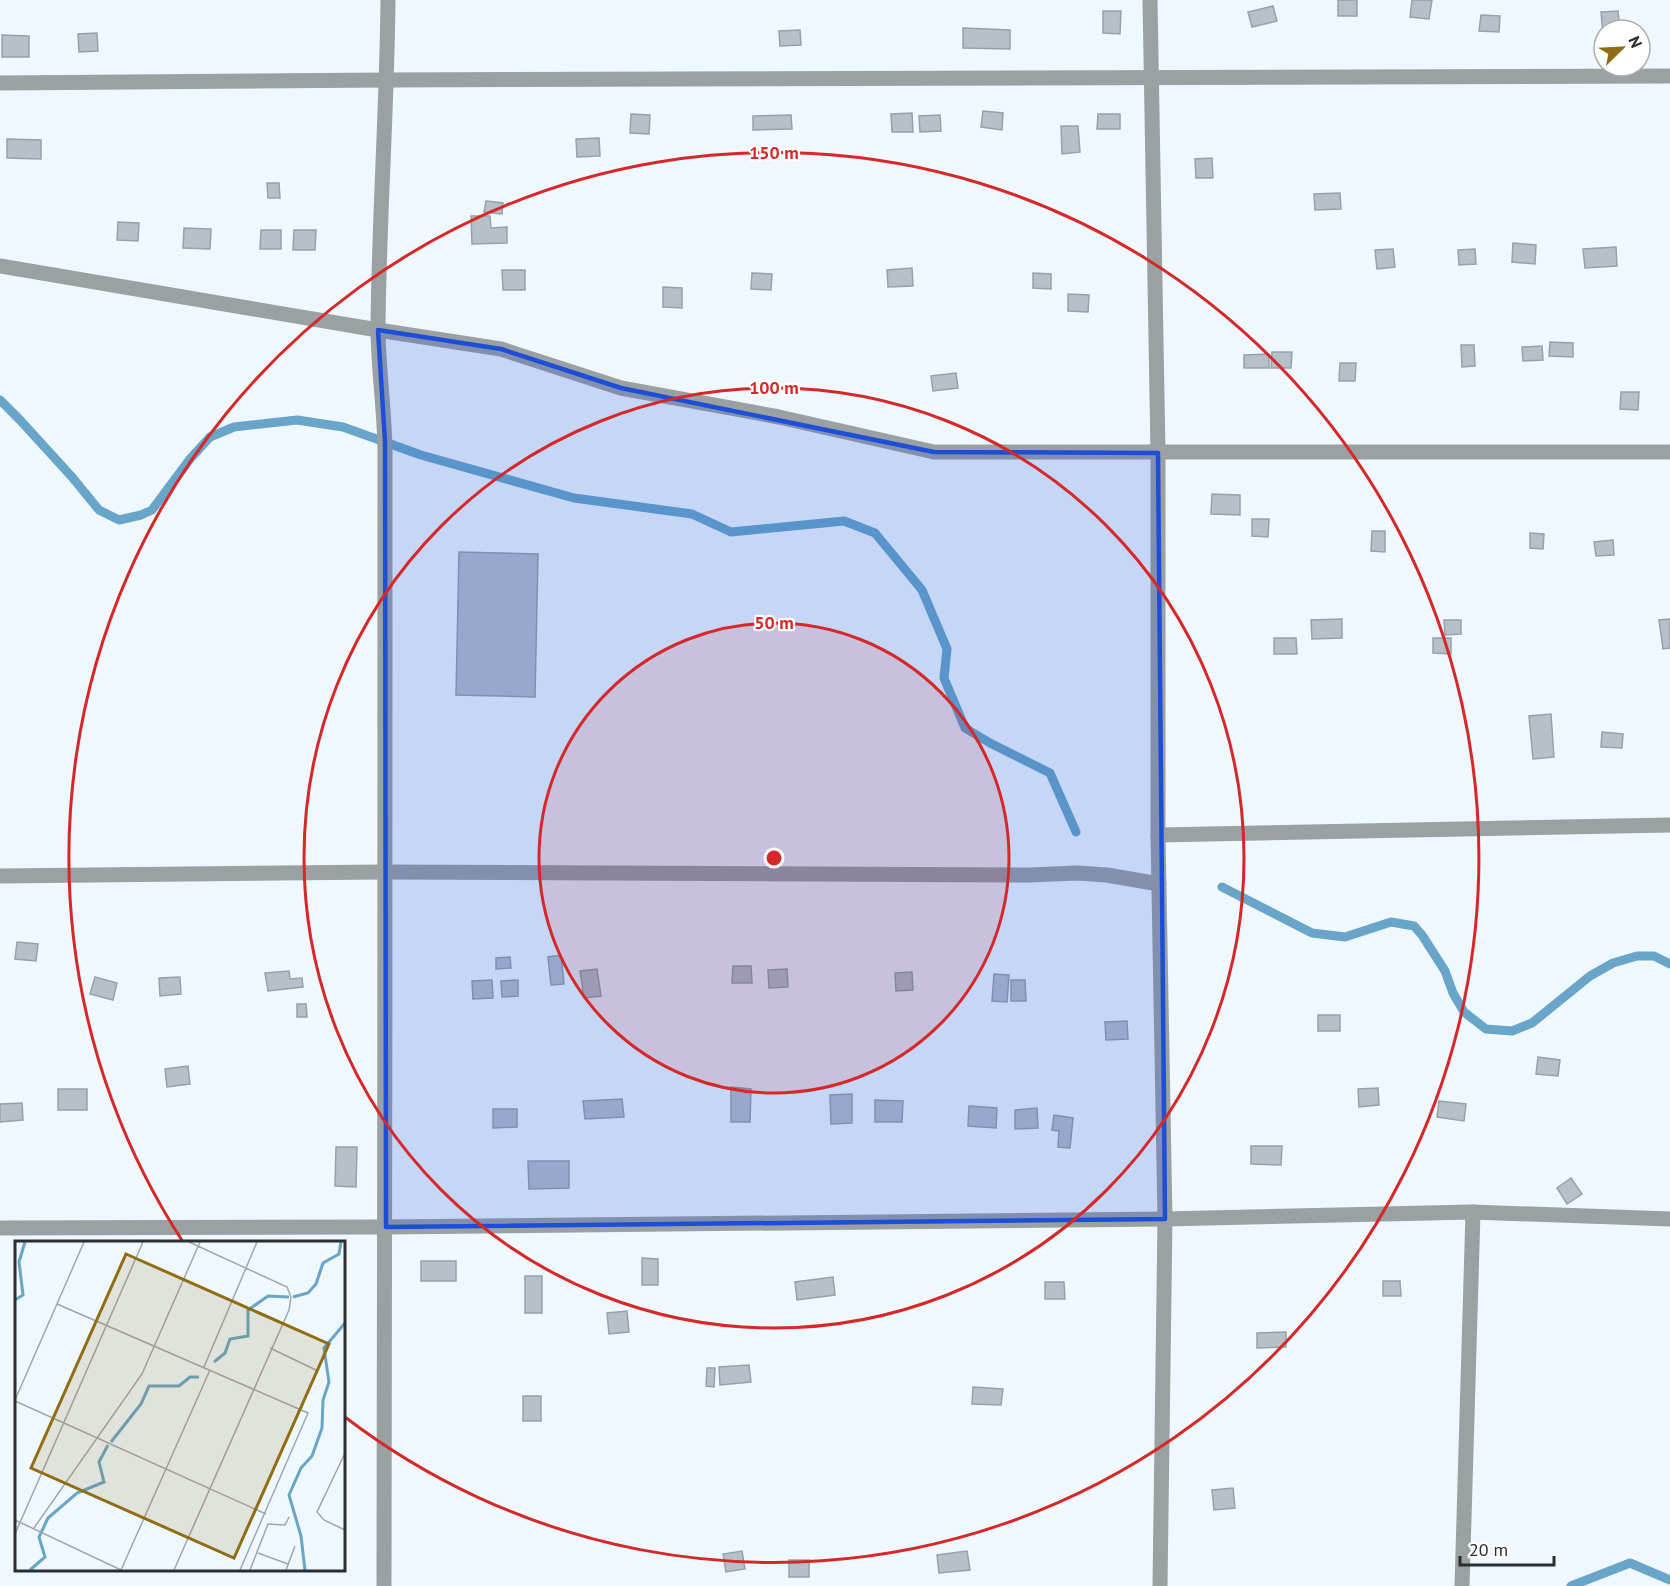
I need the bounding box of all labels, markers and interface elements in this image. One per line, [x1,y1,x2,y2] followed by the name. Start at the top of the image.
[1592,18,1652,78] north arrow
[1624,33,1647,51] text: N
[749,141,799,164] text: 150 m
[749,376,799,399] text: 100 m
[754,611,794,634] text: 50 m
[764,848,784,868] centre of rings
[15,1241,345,1571] inset map
[1460,1529,1554,1567] scale bar
[1469,1538,1508,1561] text: 20 m

